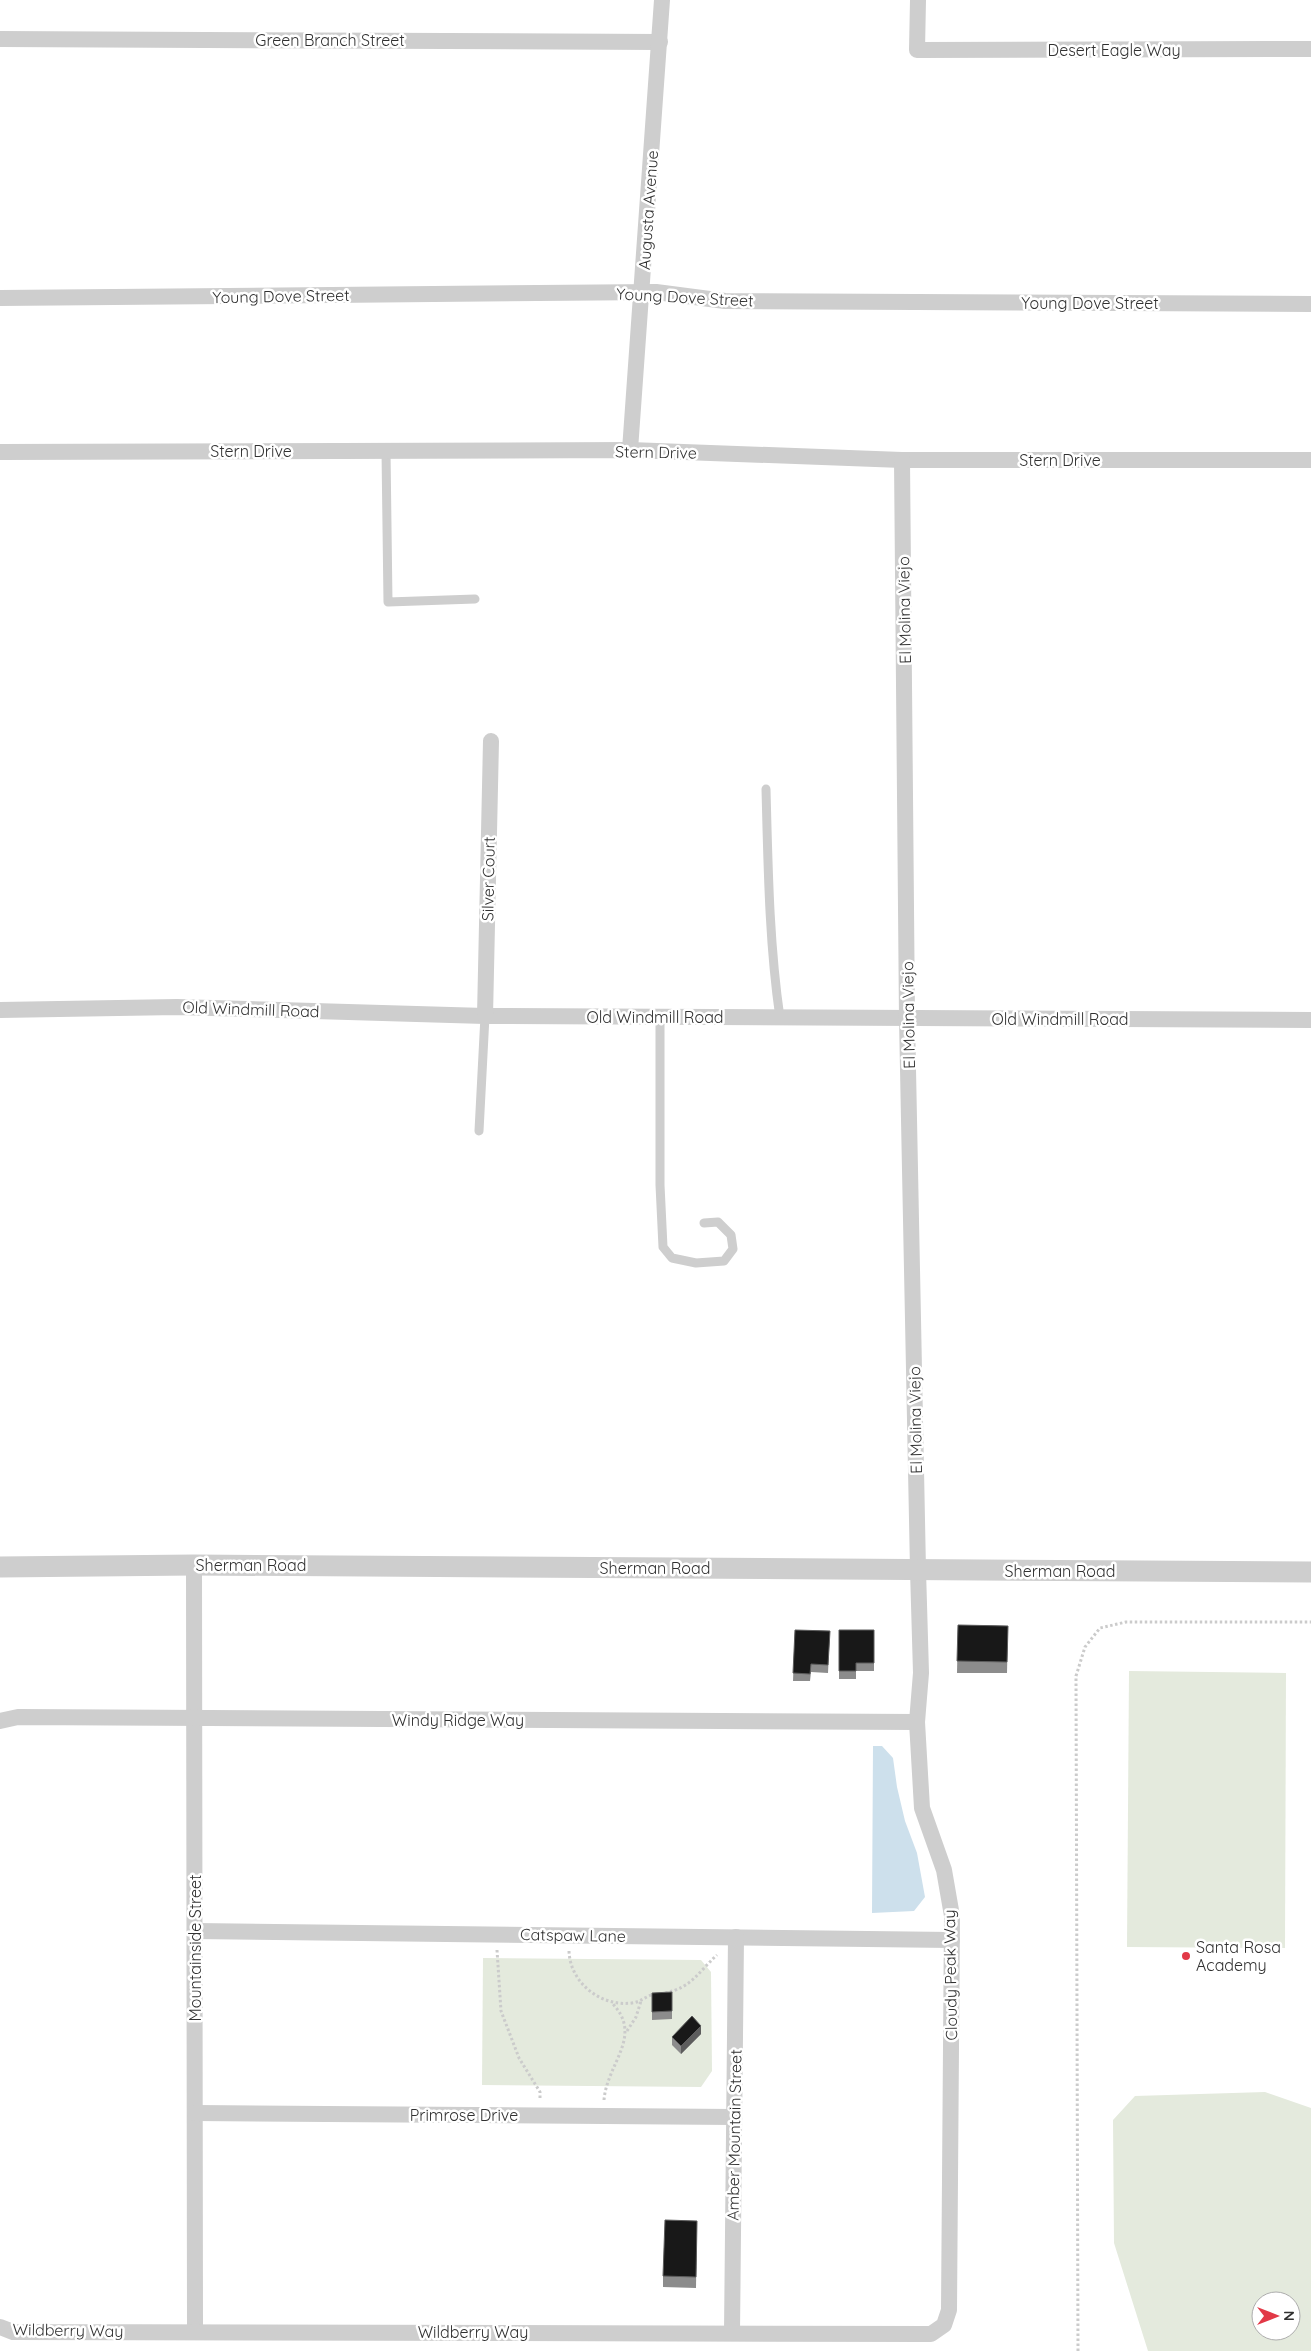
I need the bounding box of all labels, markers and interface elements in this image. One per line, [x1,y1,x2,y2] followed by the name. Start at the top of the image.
[255,30,405,50] street label: Green Branch Street
[1048,40,1180,60] street label: Desert Eagle Way
[634,150,662,270] street label: Augusta Avenue
[616,283,754,311] street label: Young Dove Street
[212,285,350,307] street label: Young Dove Street
[1021,293,1159,313] street label: Young Dove Street
[210,441,292,461] street label: Stern Drive
[615,441,697,463] street label: Stern Drive
[1019,450,1101,470] street label: Stern Drive
[893,556,915,664] street label: El Molina Viejo
[477,837,499,921] street label: Silver Court
[897,961,919,1069] street label: El Molina Viejo
[182,997,320,1021] street label: Old Windmill Road
[586,1007,724,1027] street label: Old Windmill Road
[991,1009,1129,1029] street label: Old Windmill Road
[904,1366,926,1474] street label: El Molina Viejo
[196,1555,306,1575] street label: Sherman Road
[600,1558,710,1578] street label: Sherman Road
[1005,1561,1115,1581] street label: Sherman Road
[392,1710,524,1730] street label: Windy Ridge Way
[185,1875,205,2021] street label: Mountainside Street
[939,1909,961,2041] street label: Cloudy Peak Way
[520,1924,626,1946] street label: Catspaw Lane
[1196,1937,1281,1975] place label: Santa Rosa Academy
[1180,1950,1192,1962] marker: Santa Rosa Academy
[723,2049,745,2221] street label: Amber Mountain Street
[410,2105,518,2125] street label: Primrose Drive
[1251,2291,1301,2341] north arrow
[1280,2311,1298,2321] text: N
[12,2319,124,2341] street label: Wildberry Way
[418,2322,528,2342] street label: Wildberry Way

